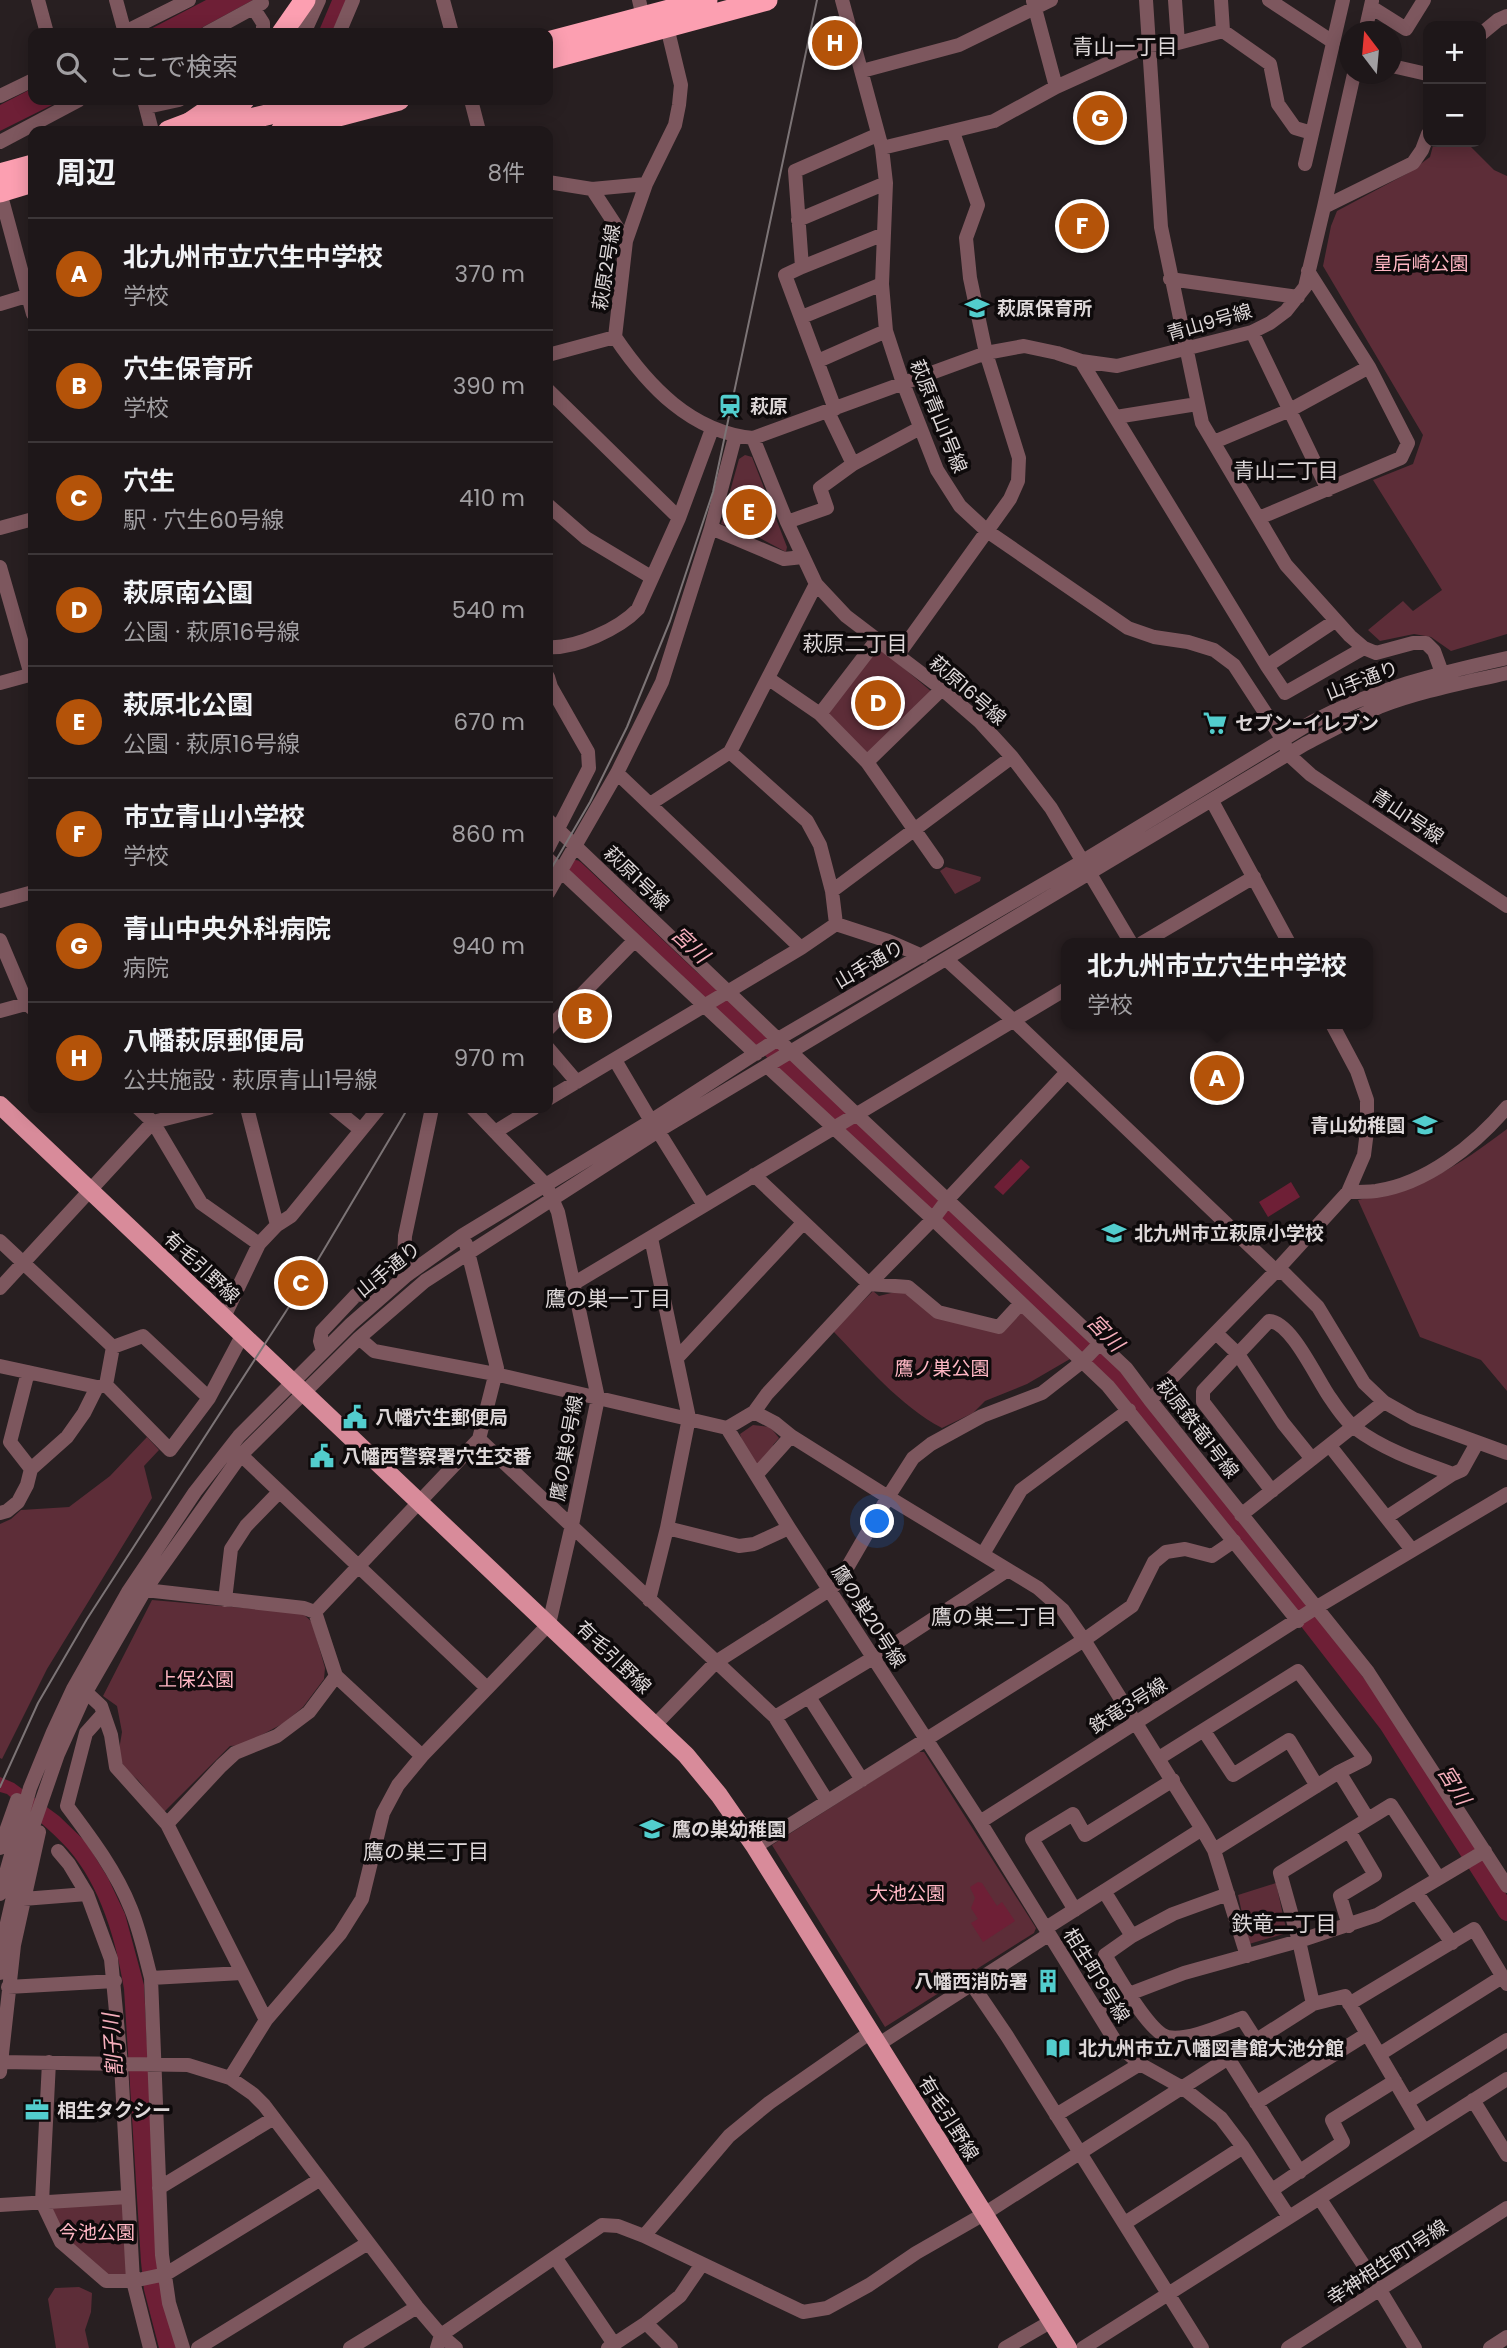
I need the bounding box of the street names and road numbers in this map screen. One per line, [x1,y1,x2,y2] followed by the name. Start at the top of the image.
[586,222,627,312] street label: 萩原2号線
[1163,297,1255,348] street label: 青山9号線
[904,355,974,477] street label: 萩原青山1号線
[923,649,1012,731] street label: 萩原16号線
[1322,654,1403,707] street label: 山手通り
[1366,782,1449,851] street label: 青山1号線
[598,840,676,917] street label: 萩原1号線
[830,934,909,995] street label: 山手通り
[158,1225,246,1310] street label: 有毛引野線
[350,1235,426,1304] street label: 山手通り
[1150,1373,1245,1484] street label: 萩原鉄竜1号線
[544,1393,589,1503] street label: 鷹の巣9号線
[825,1559,912,1673] street label: 鷹の巣20号線
[570,1615,657,1700] street label: 有毛引野線
[1084,1671,1172,1740] street label: 鉄竜3号線
[1057,1923,1136,2028] street label: 相生町9号線
[912,2071,985,2166] street label: 有毛引野線
[1322,2213,1453,2312] street label: 幸神相生町1号線

